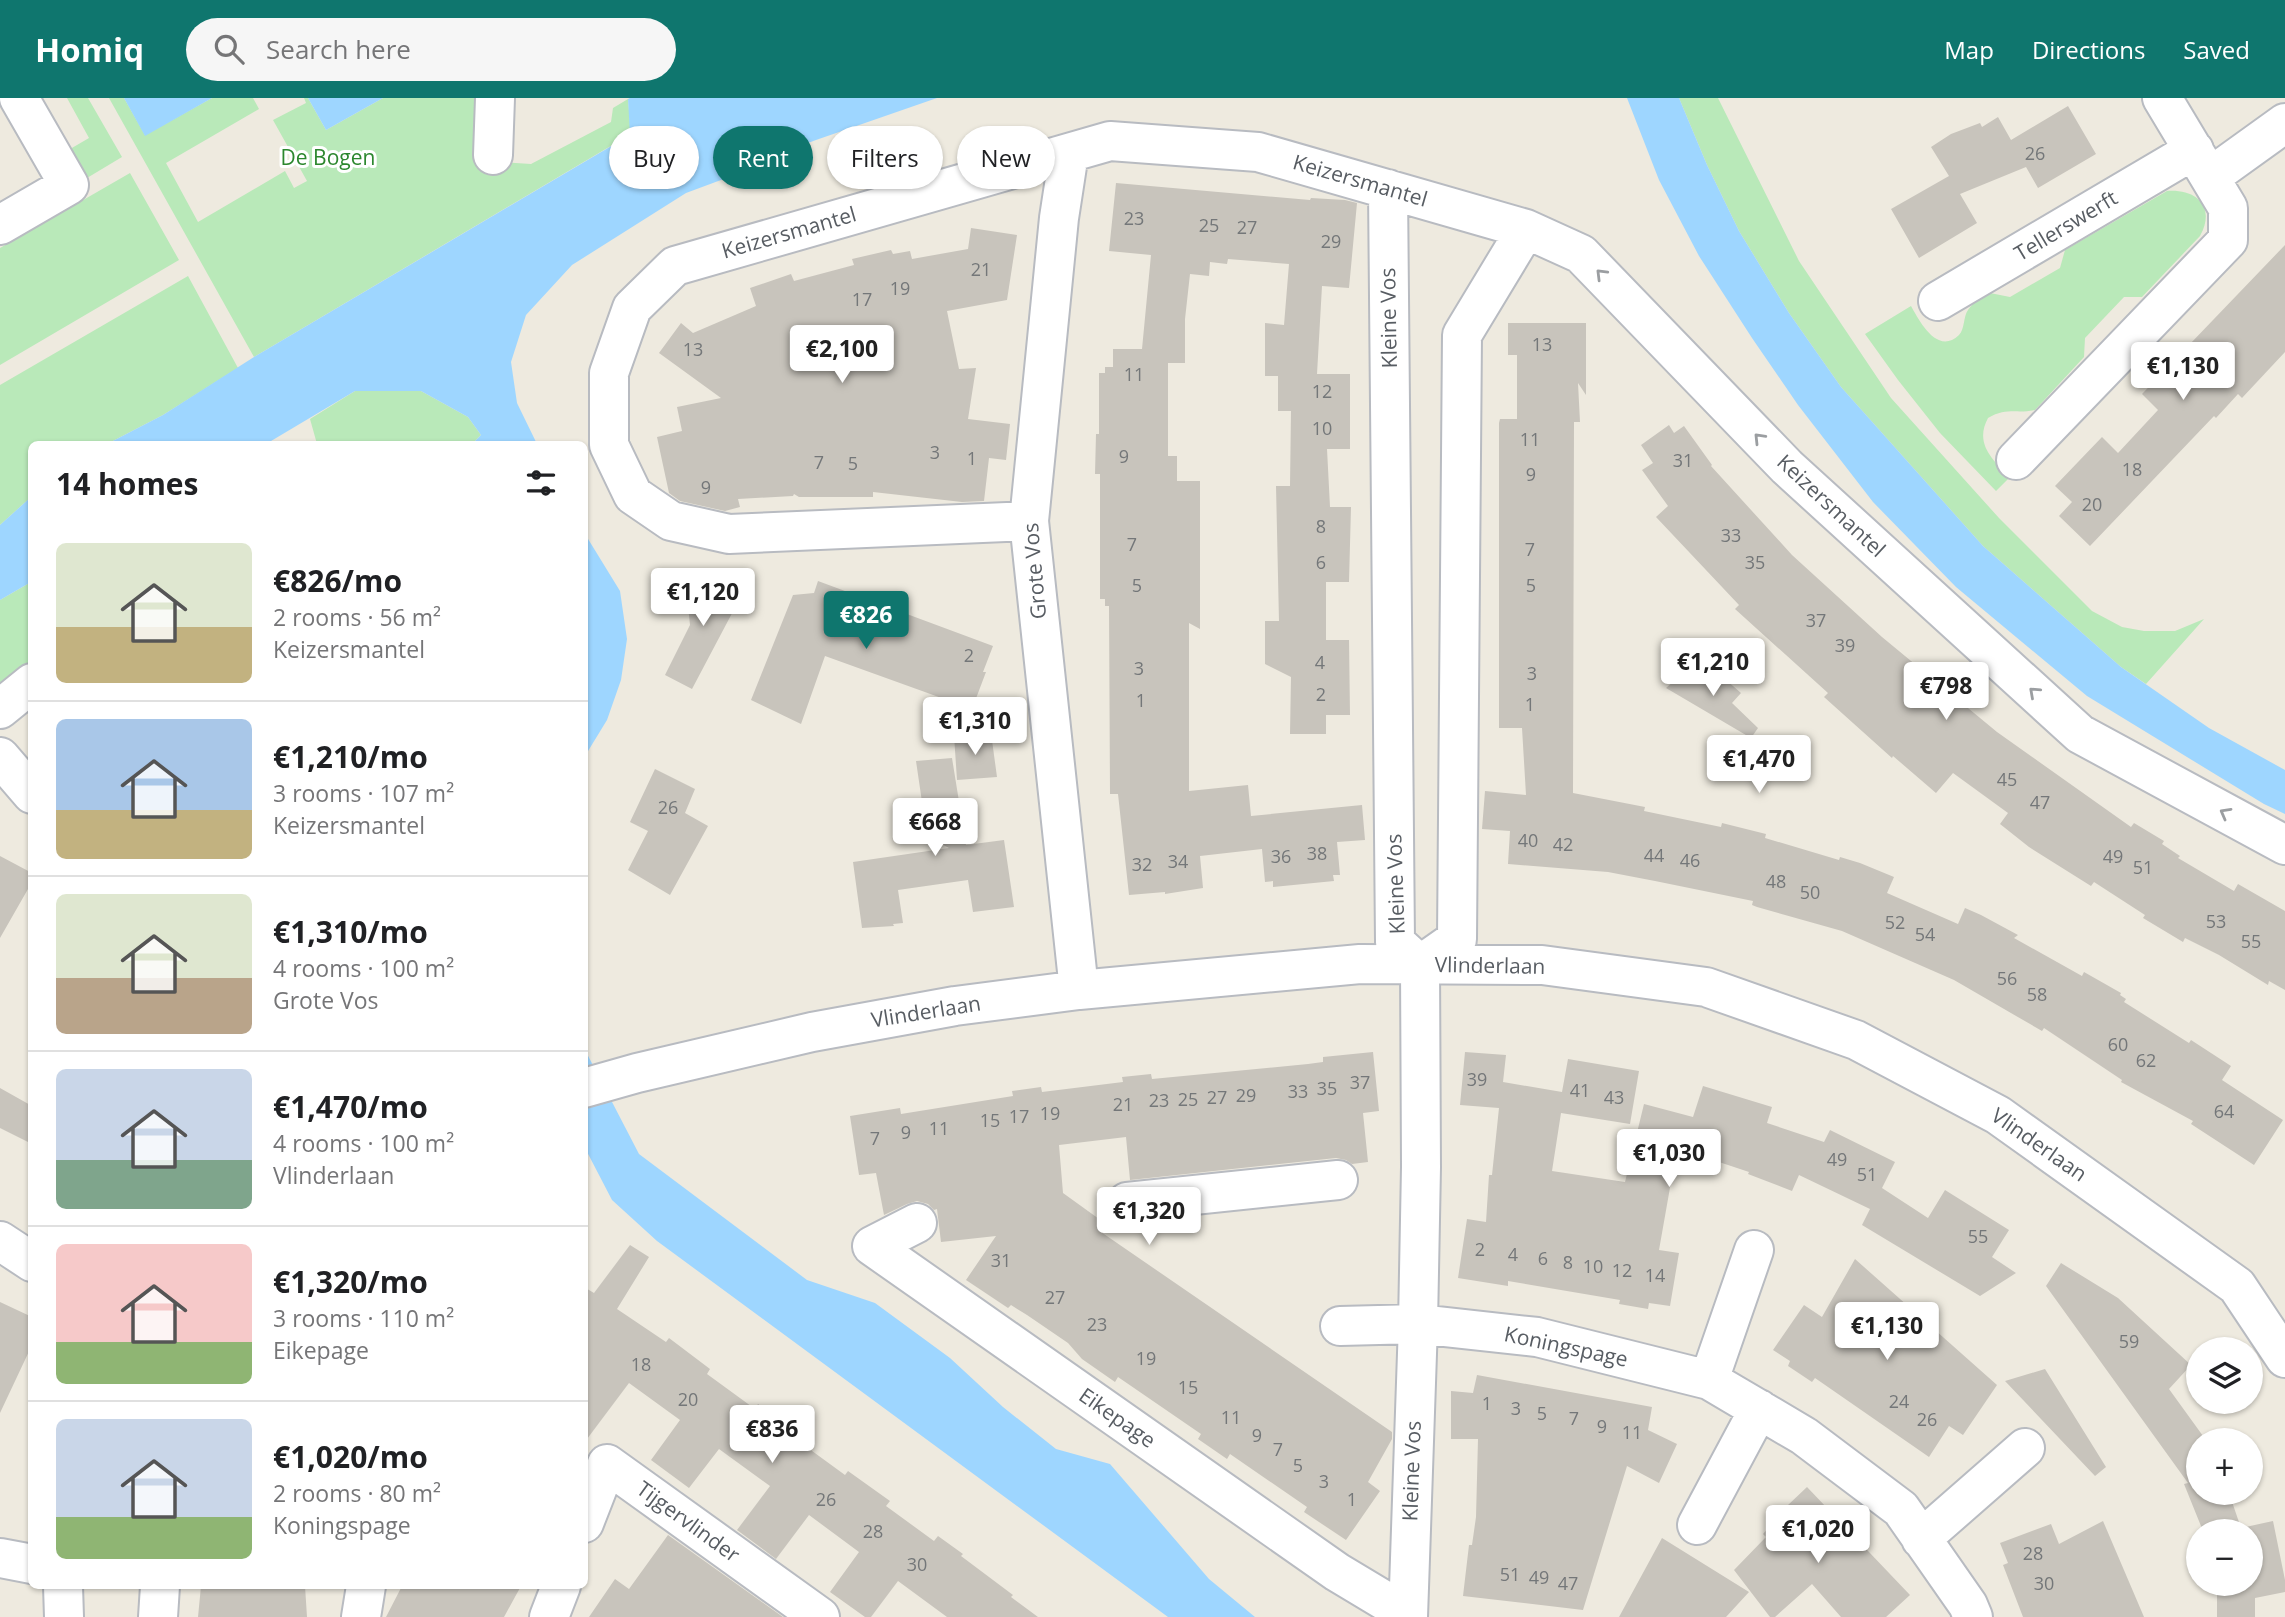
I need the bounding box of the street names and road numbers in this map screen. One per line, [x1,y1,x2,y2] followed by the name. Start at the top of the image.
[1290,147,1431,213] street label: Keizersmantel
[2009,183,2122,267] street label: Tellerswerft
[718,199,859,265] street label: Keizersmantel
[1373,268,1403,369] street label: Kleine Vos
[1771,448,1892,563] street label: Keizersmantel
[1016,522,1052,620] street label: Grote Vos
[1379,833,1411,935] street label: Kleine Vos
[1434,950,1546,980] street label: Vlinderlaan
[869,989,983,1034] street label: Vlinderlaan
[1986,1101,2093,1187] street label: Vlinderlaan
[1502,1319,1631,1373] street label: Koningspage
[1074,1381,1161,1454] street label: Eikepage
[1395,1420,1427,1522] street label: Kleine Vos
[631,1474,746,1568] street label: Tijgervlinder

